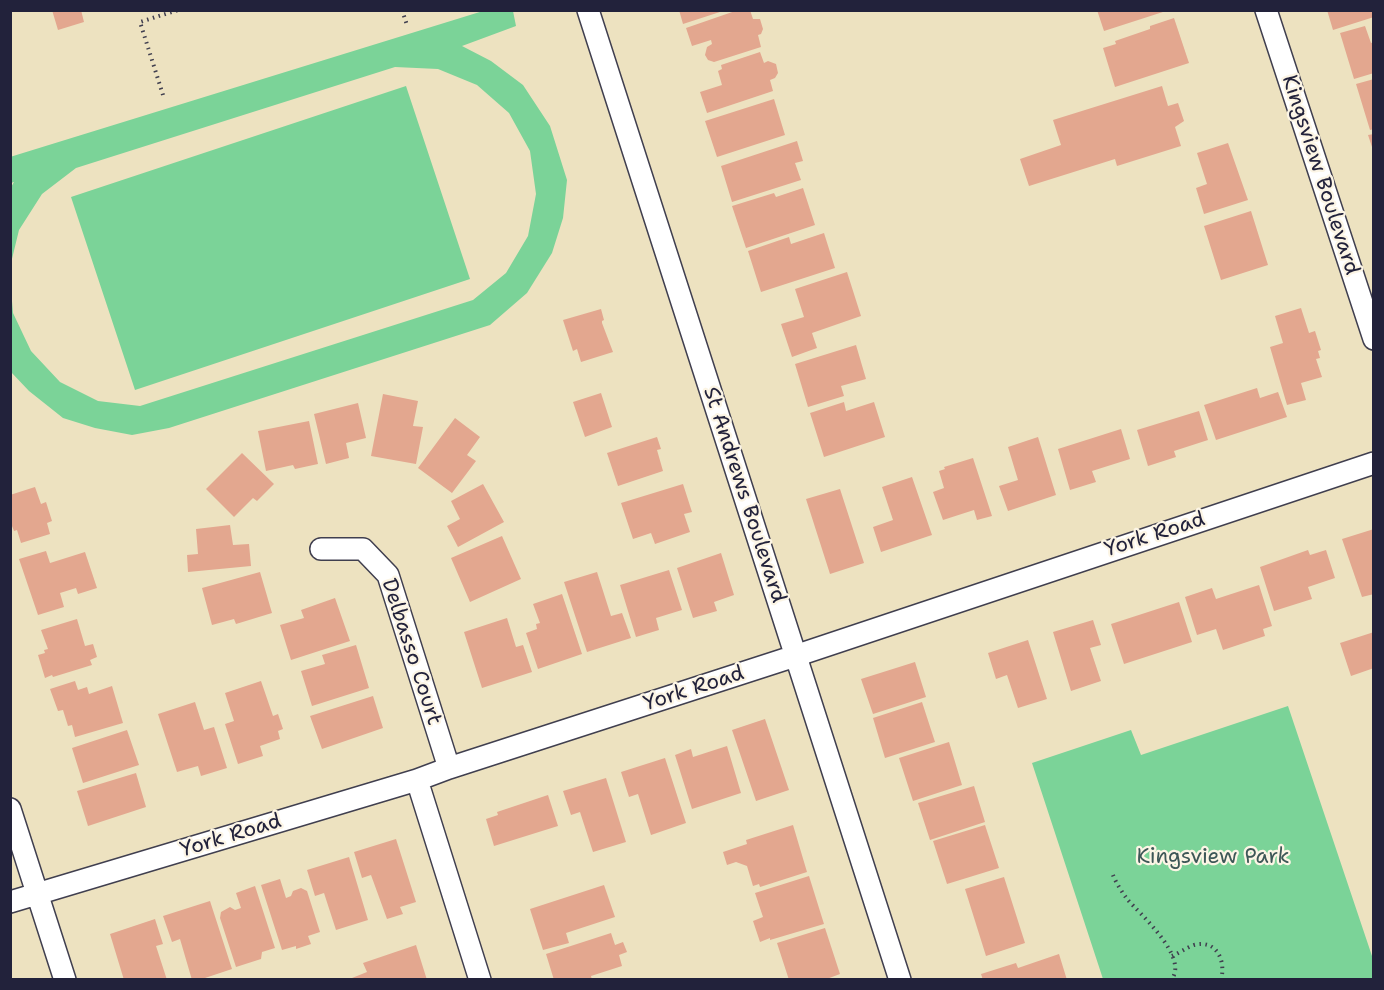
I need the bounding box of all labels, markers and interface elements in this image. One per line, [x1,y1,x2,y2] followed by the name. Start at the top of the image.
[1276,72,1364,278] street label: Kingsview Boulevard
[697,384,791,606] street label: St Andrews Boulevard
[1102,507,1208,563] street label: York Road
[375,576,447,728] street label: Delbasso Court
[641,661,747,717] street label: York Road
[177,809,285,863] street label: York Road
[1136,845,1290,871] park label: Kingsview Park

